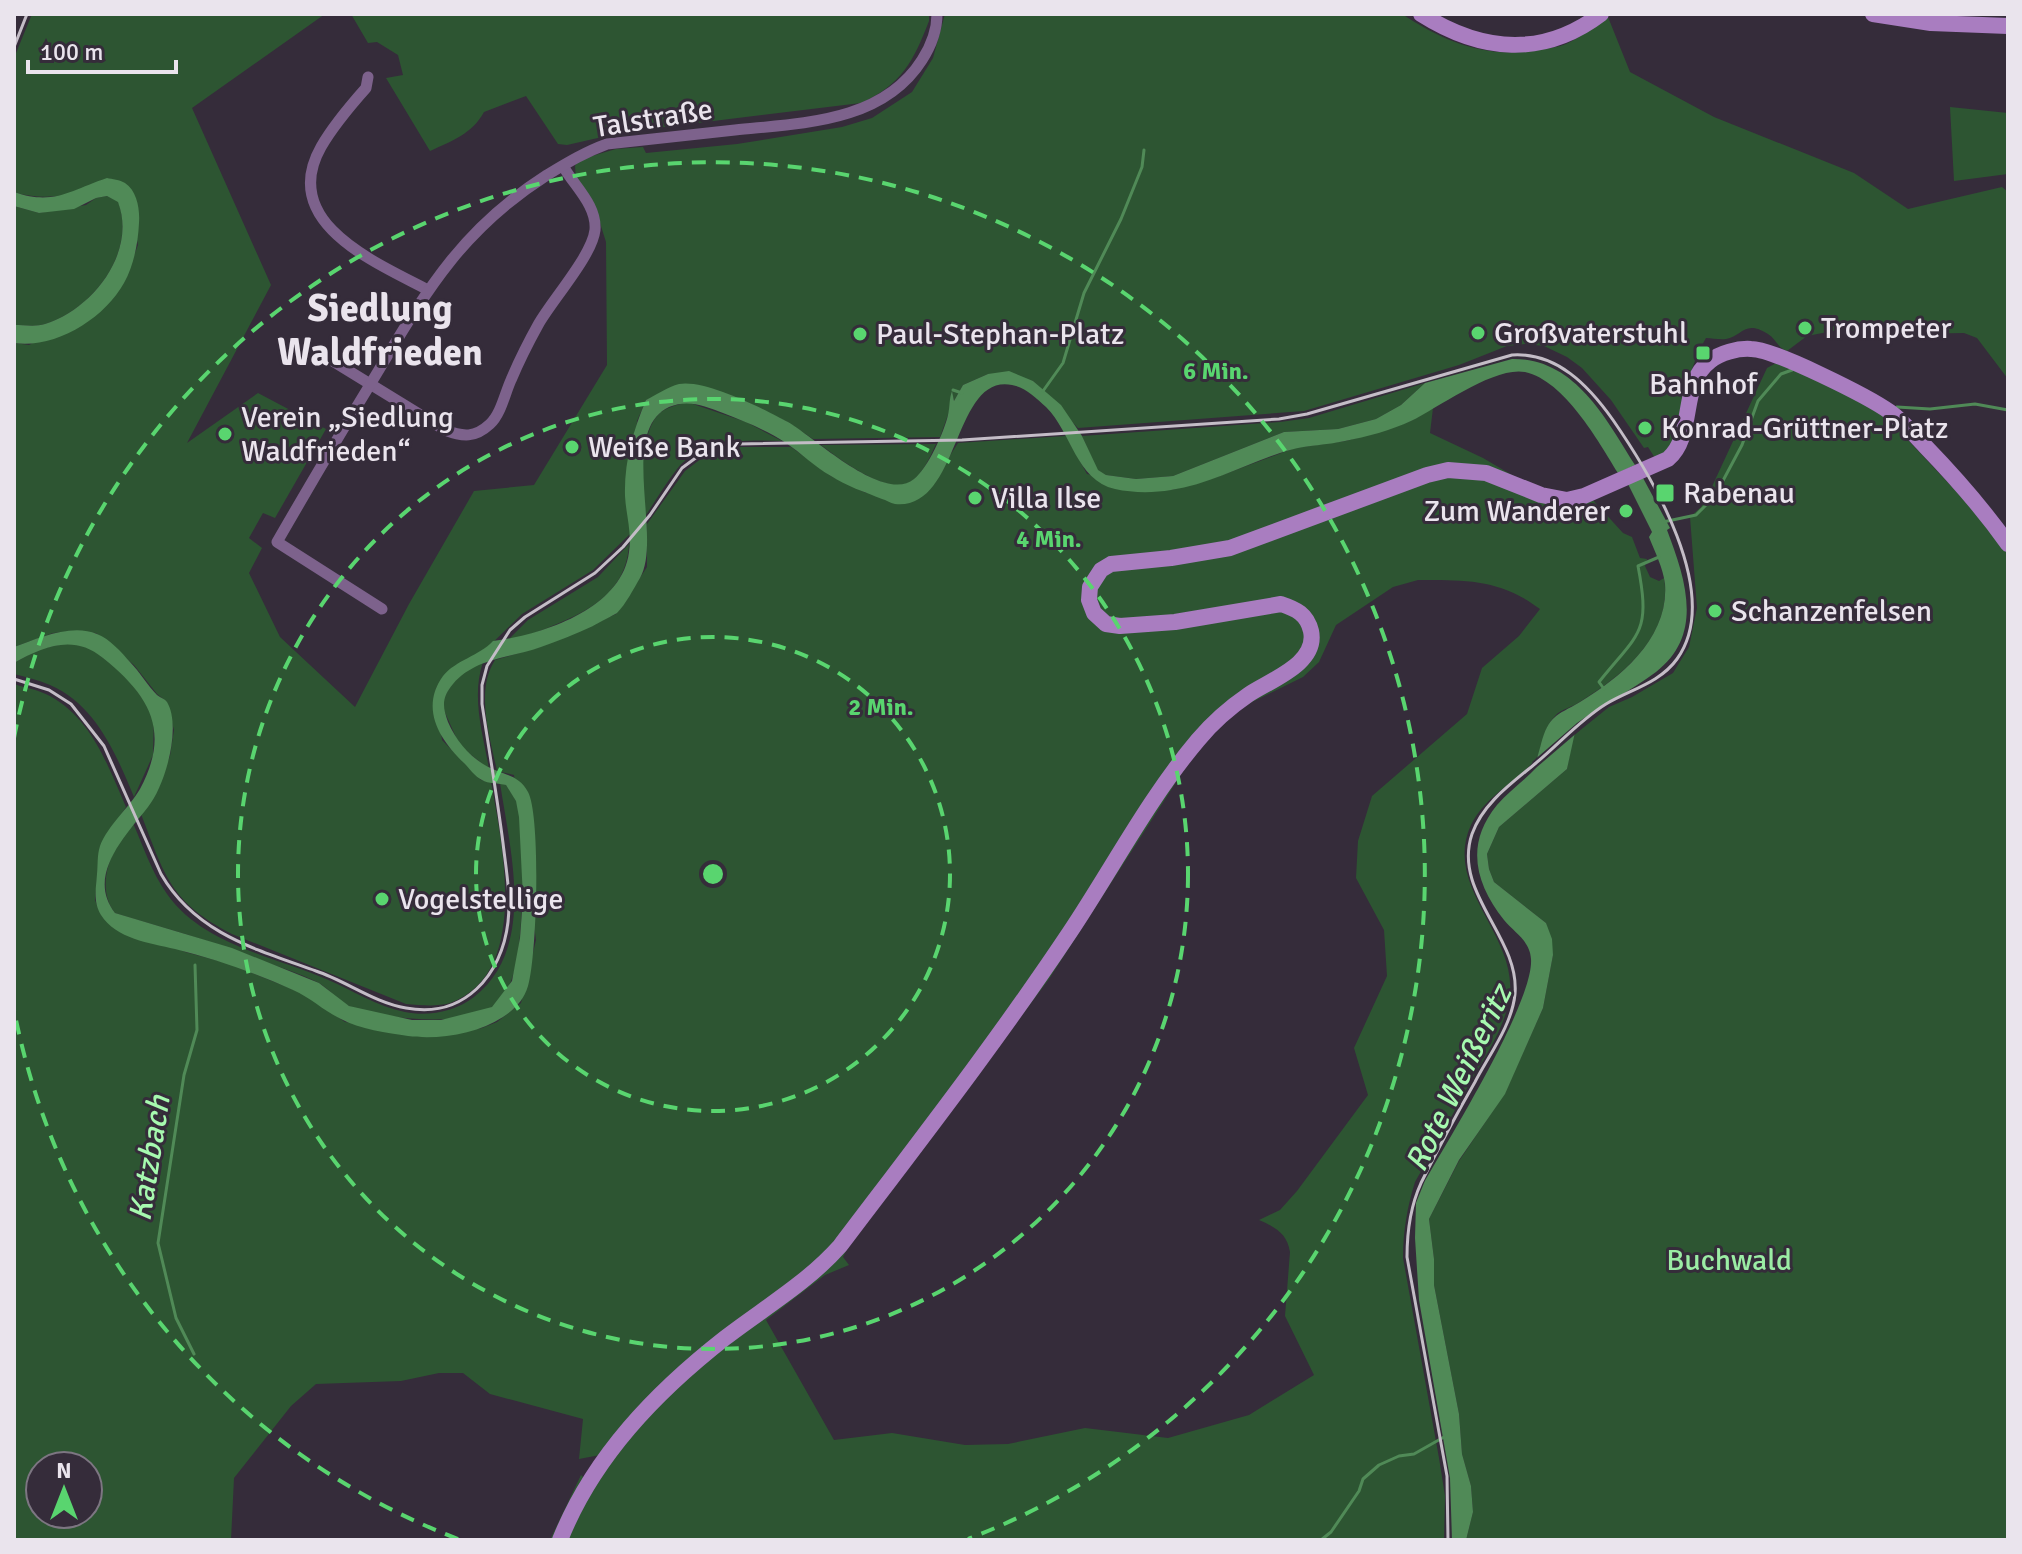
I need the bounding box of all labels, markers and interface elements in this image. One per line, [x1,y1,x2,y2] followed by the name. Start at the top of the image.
[28,24,176,74] scale bar
[40,37,103,67] text: 100 m
[591,91,715,146] street label: Talstraße
[277,285,483,376] district label: Siedlung Waldfrieden
[1821,310,1951,347] place label: Trompeter
[1494,315,1688,352] place label: Großvaterstuhl
[876,316,1124,353] place label: Paul-Stephan-Platz
[1796,319,1814,337] marker: Trompeter
[1469,324,1487,342] marker: Großvaterstuhl
[851,325,869,343] marker: Paul-Stephan-Platz
[1694,344,1712,362] marker: Bahnhof
[1183,356,1249,386] text: 6 Min.
[1649,366,1759,403] place label: Bahnhof
[241,399,454,470] place label: Verein „Siedlung Waldfrieden“
[1661,410,1948,447] place label: Konrad-Grüttner-Platz
[1636,419,1654,437] marker: Konrad-Grüttner-Platz
[216,425,234,443] marker: Verein „Siedlung Waldfrieden“
[588,429,741,466] place label: Weiße Bank
[563,438,581,456] marker: Weiße Bank
[1683,475,1795,512] place label: Rabenau
[991,480,1101,517] place label: Villa Ilse
[1654,482,1676,504] marker: Rabenau
[966,489,984,507] marker: Villa Ilse
[1424,493,1610,530] place label: Zum Wanderer
[1617,502,1635,520] marker: Zum Wanderer
[1016,524,1082,554] text: 4 Min.
[1731,593,1932,630] place label: Schanzenfelsen
[1706,602,1724,620] marker: Schanzenfelsen
[848,692,914,722] text: 2 Min.
[699,860,727,888] centre of rings
[398,881,563,918] place label: Vogelstellige
[373,890,391,908] marker: Vogelstellige
[1397,976,1522,1178] water label: Rote Weißeritz
[120,1091,179,1224] water label: Katzbach
[1666,1242,1792,1279] park label: Buchwald
[24,1450,104,1530] north arrow
[56,1457,72,1484] text: N

